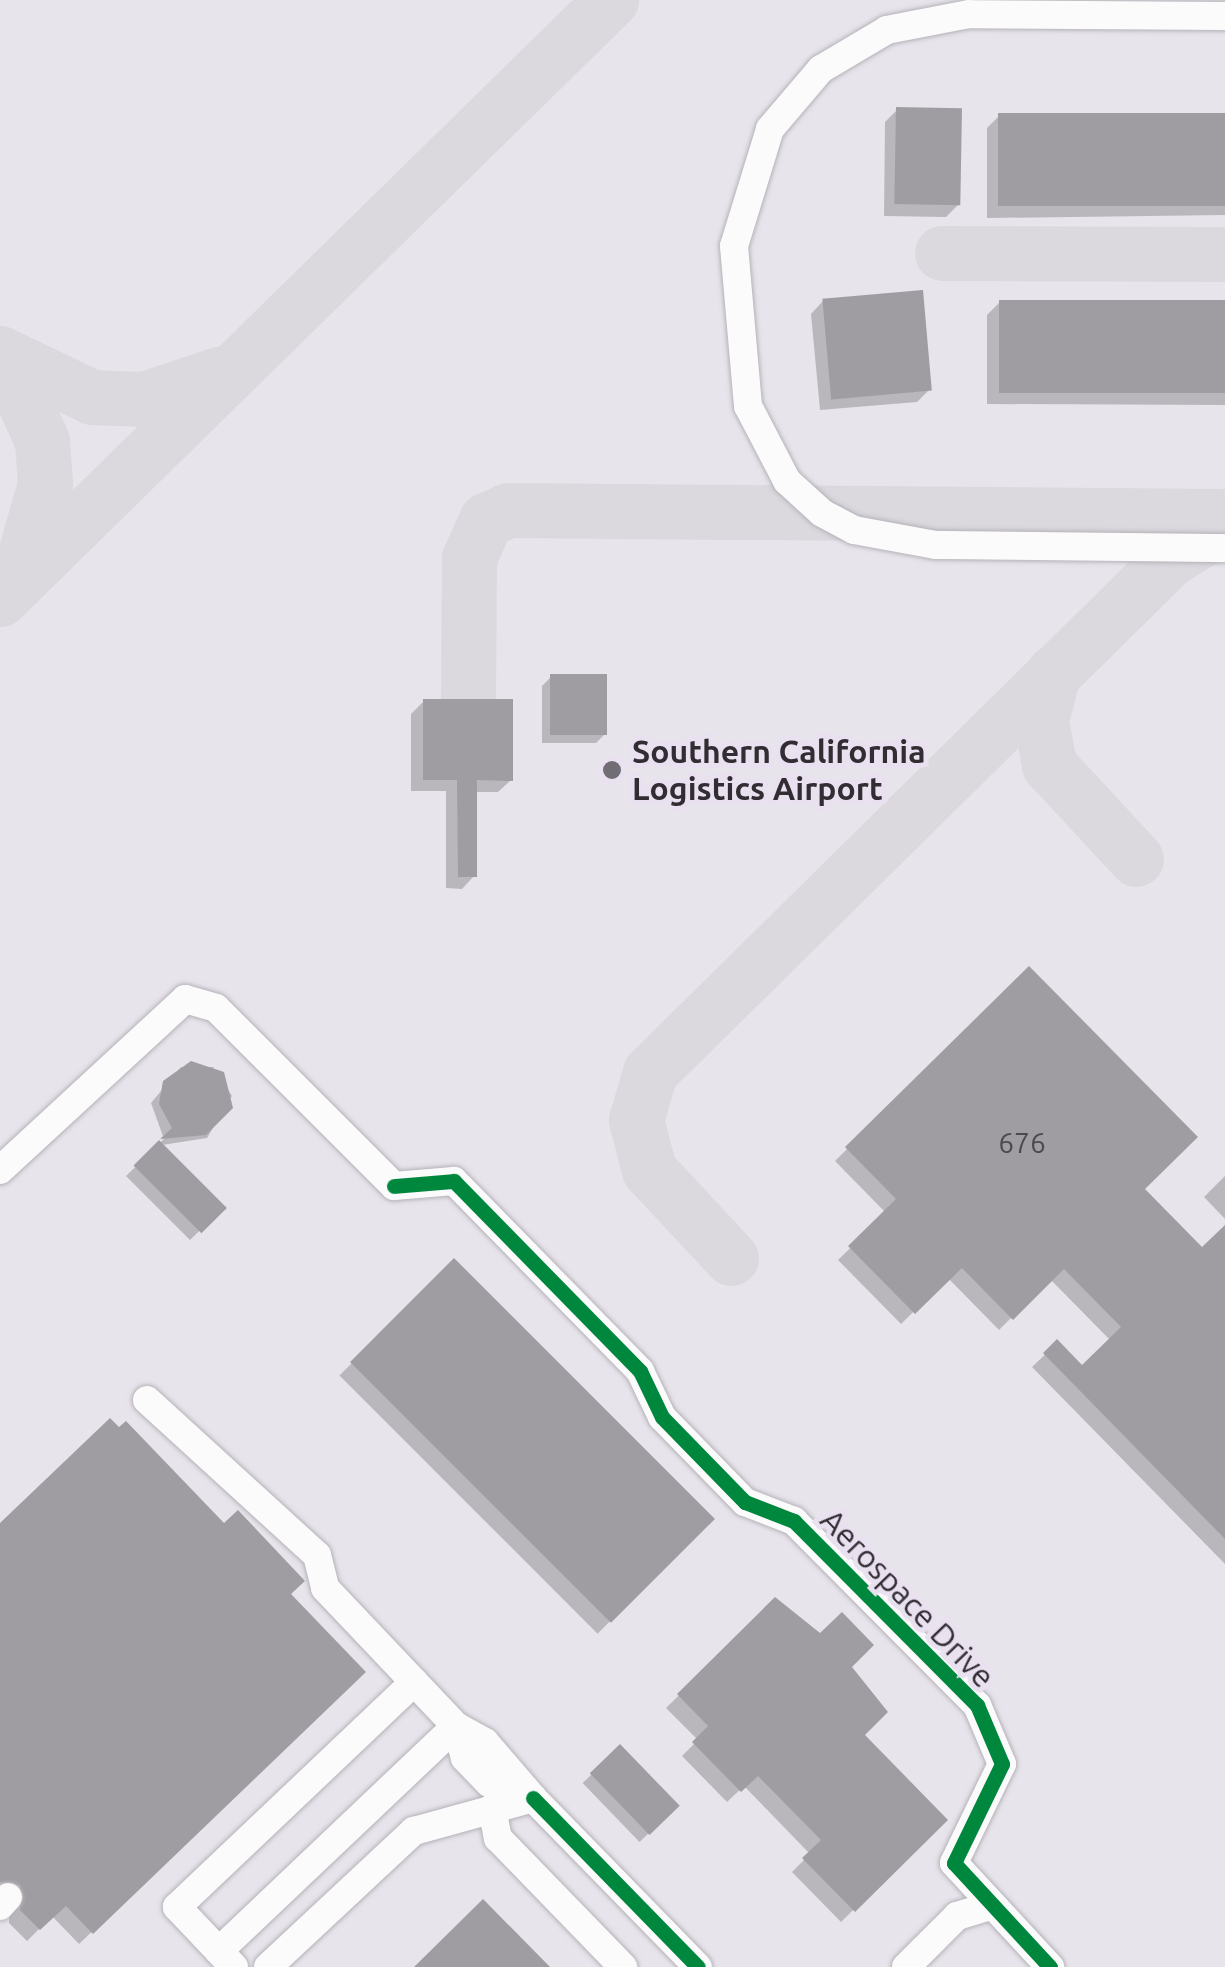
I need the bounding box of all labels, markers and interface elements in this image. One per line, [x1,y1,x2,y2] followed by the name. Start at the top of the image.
[632,733,926,808] place label: Southern California Logistics Airport
[601,759,623,781] marker: Southern California Logistics Airport
[998,1126,1046,1160] house number: 676
[813,1501,1003,1695] street label: Aerospace Drive

